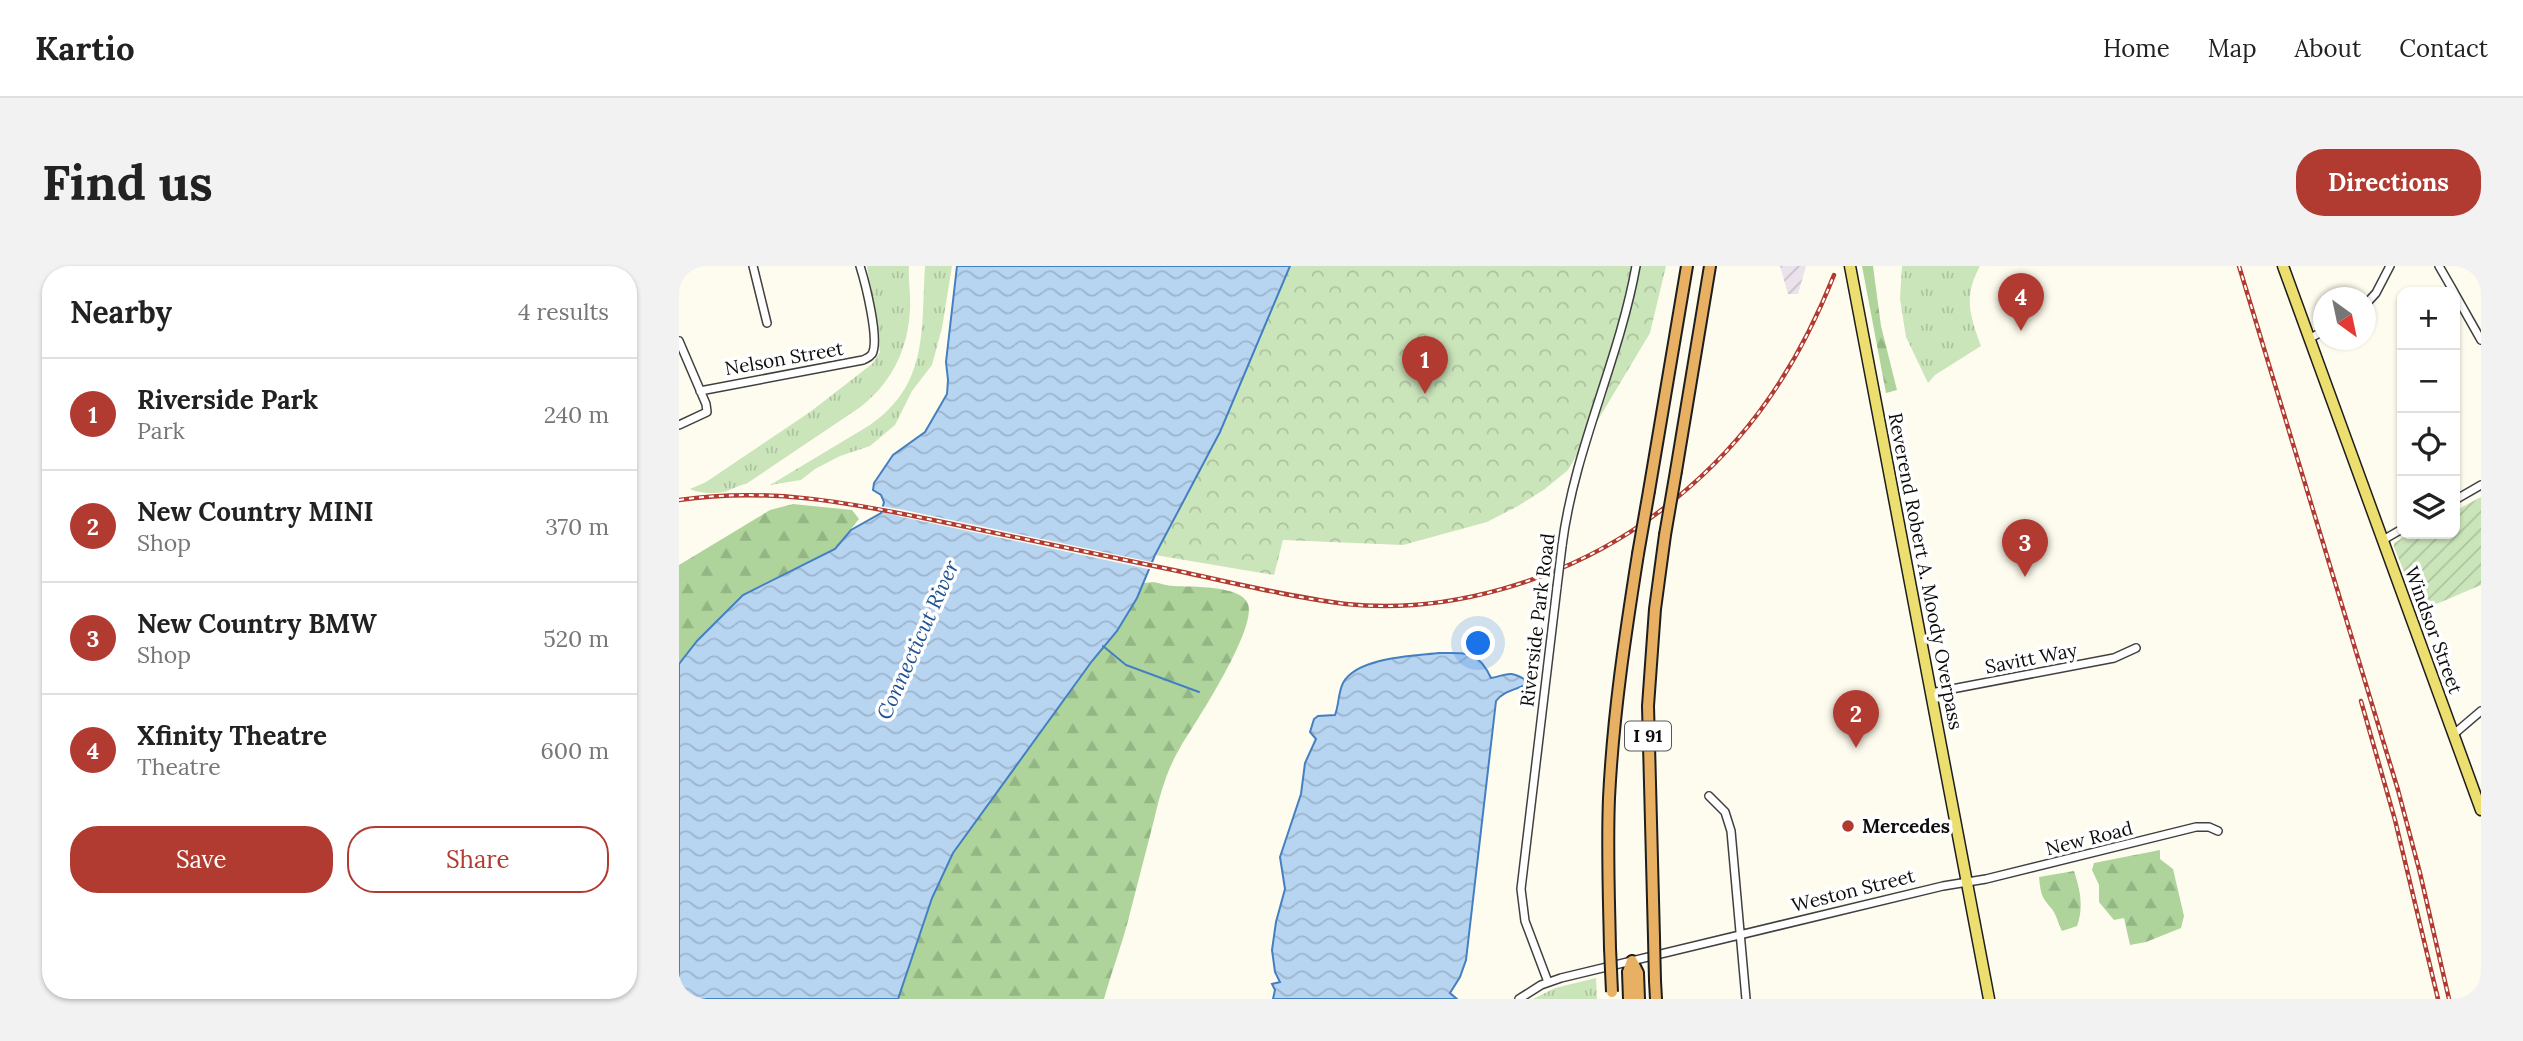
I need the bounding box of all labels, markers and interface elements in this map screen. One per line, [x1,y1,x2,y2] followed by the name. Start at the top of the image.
[35,27,135,69] text: Kartio
[2103,33,2170,64] text: Home
[2208,33,2257,64] text: Map
[2295,33,2361,64] text: About
[2399,33,2488,64] text: Contact
[2296,149,2481,216] button: Directions
[42,151,213,213] text: Find us
[1998,273,2044,331] pin: 4
[2313,287,2376,350] north arrow
[2397,287,2460,539] map controls
[2397,287,2460,350] button: +
[70,293,172,331] text: Nearby
[518,297,609,326] text: 4 results
[723,336,846,380] street label: Nelson Street
[1402,336,1448,394] pin: 1
[2397,350,2460,413] button: −
[137,383,318,416] text: Riverside Park
[88,400,98,429] text: 1
[544,400,609,429] text: 240 m
[1883,411,1969,732] street label: Reverend Robert A. Moody Overpass
[2397,413,2460,476] button: locate
[137,416,185,445] text: Park
[2397,476,2460,539] button: layers
[137,495,374,528] text: New Country MINI
[87,512,99,541] text: 2
[545,512,609,541] text: 370 m
[2002,519,2048,577] pin: 3
[137,528,191,557] text: Shop
[1514,532,1560,708] street label: Riverside Park Road
[870,555,965,724] water label: Connecticut River
[2400,563,2468,698] street label: Windsor Street
[137,607,377,640] text: New Country BMW
[87,624,99,653] text: 3
[543,624,609,653] text: 520 m
[1461,626,1495,660] your location
[1983,637,2079,679] street label: Savitt Way
[137,640,191,669] text: Shop
[1833,690,1879,748] pin: 2
[137,719,327,752] text: Xfinity Theatre
[1625,722,1671,750] road number: I 91
[87,736,99,765] text: 4
[541,736,609,765] text: 600 m
[137,752,221,781] text: Theatre
[1862,814,1950,838] place label: Mercedes
[2043,816,2135,860] street label: New Road
[1840,818,1856,834] marker: Mercedes
[70,826,333,893] button: Save
[347,826,609,893] button: Share
[1789,863,1918,917] street label: Weston Street

